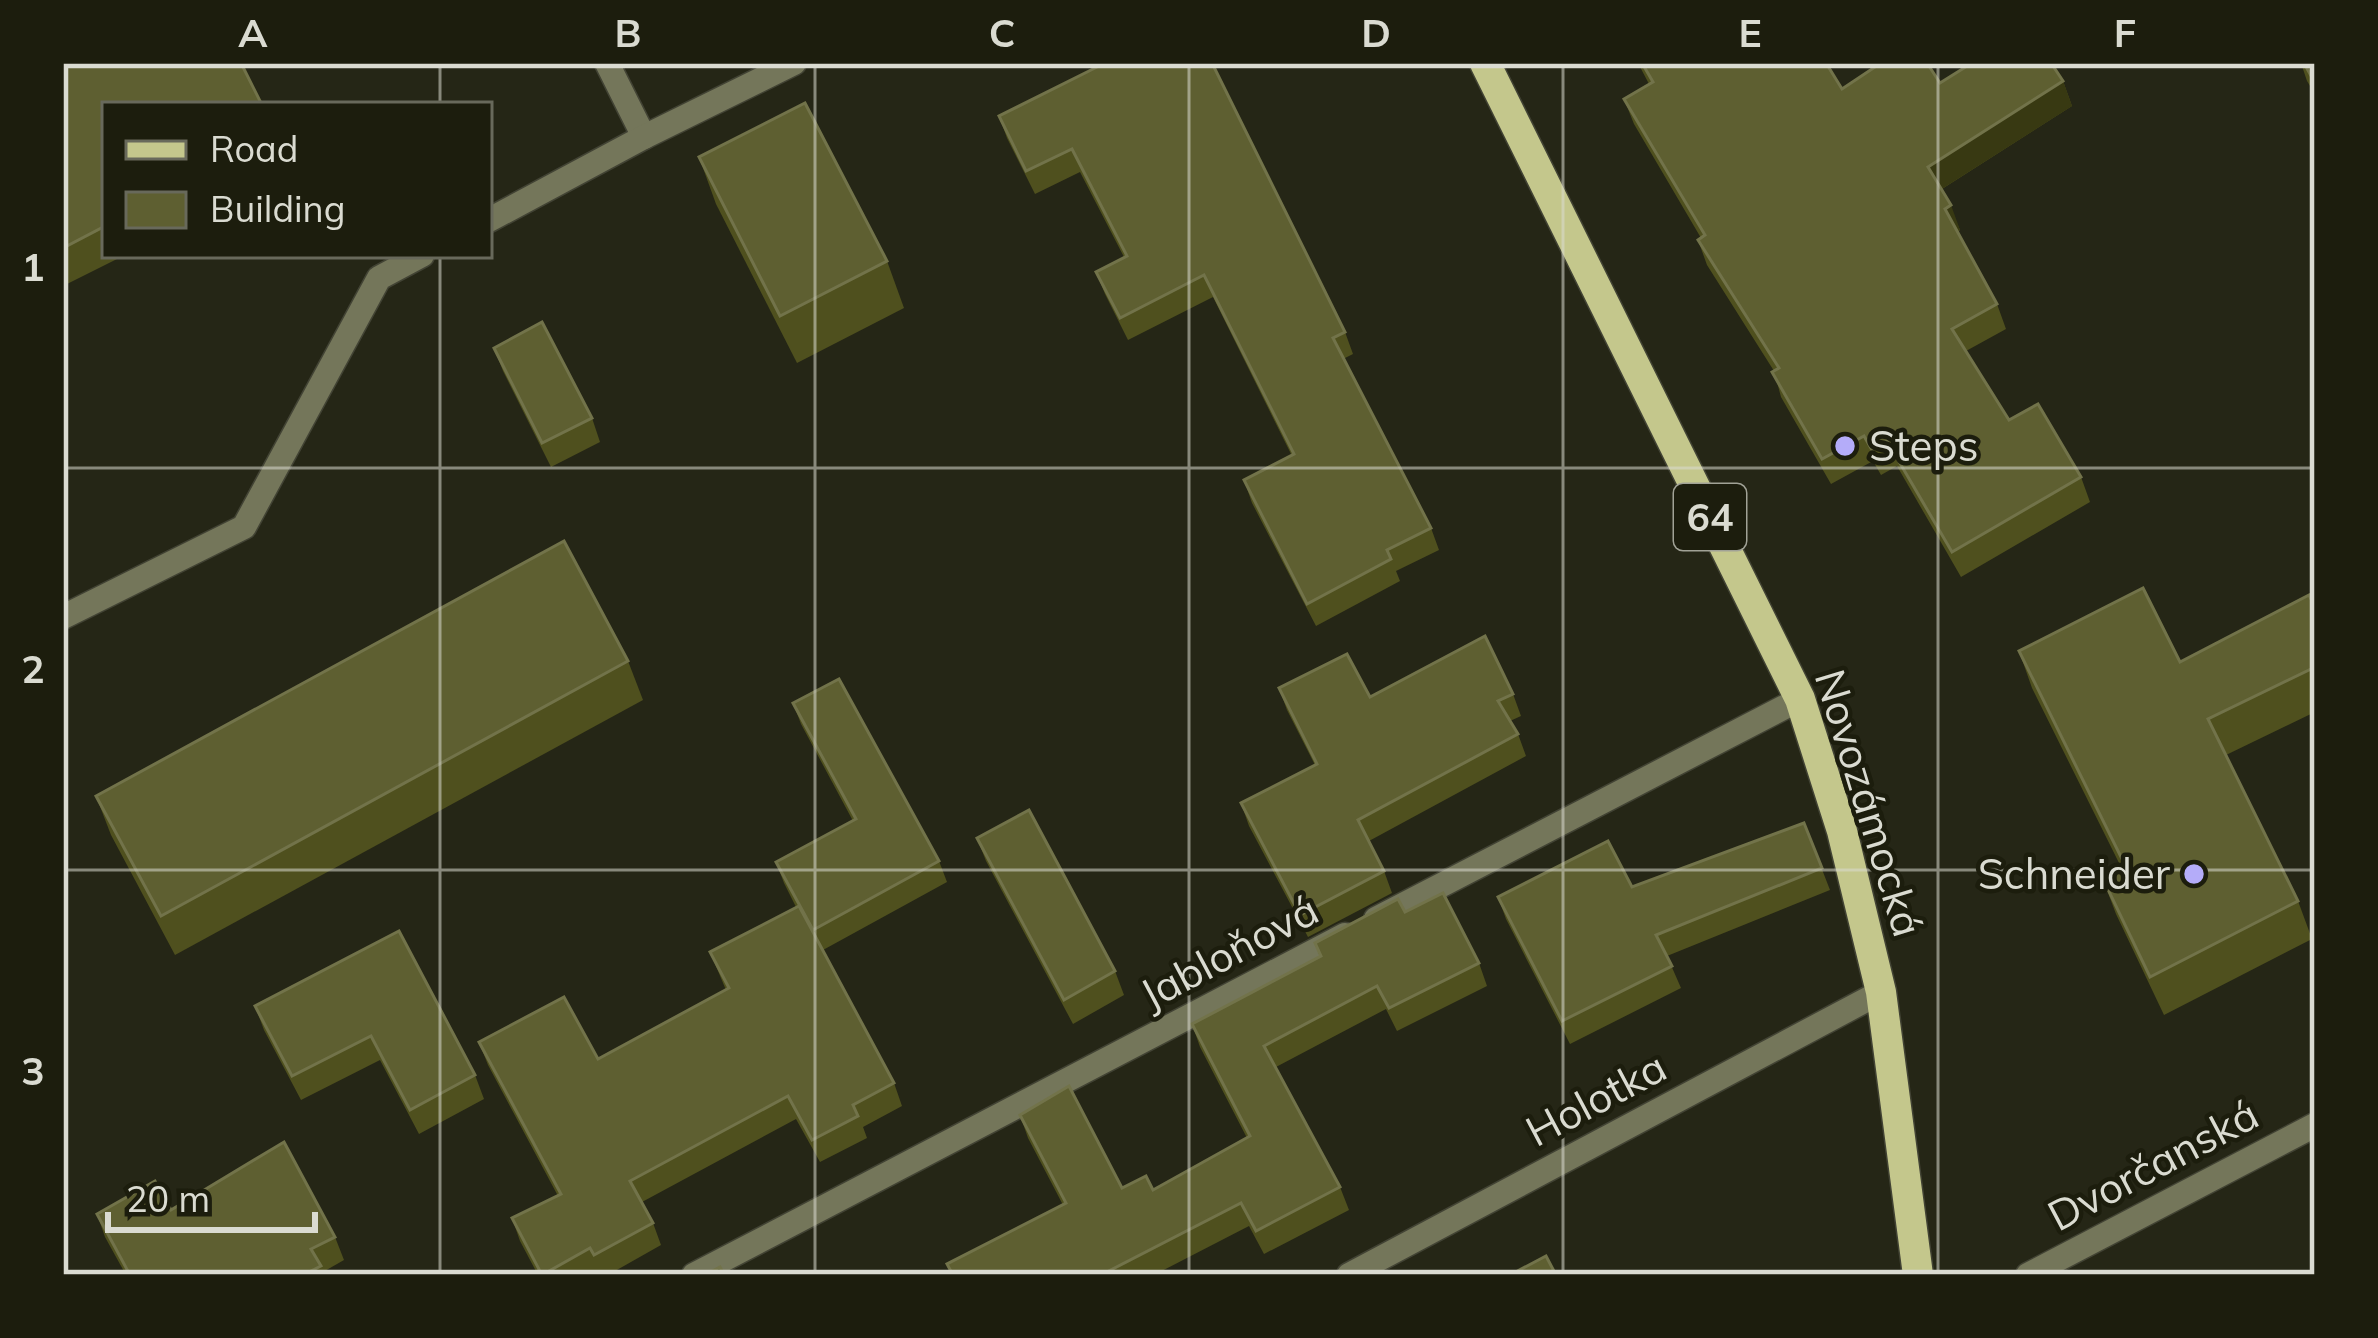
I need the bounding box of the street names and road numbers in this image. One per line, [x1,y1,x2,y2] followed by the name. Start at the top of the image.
[1674,484,1746,550] road number: 64
[1804,663,1935,943] street label: Novozámocká
[1131,883,1327,1020] street label: Jabloňová
[1517,1040,1675,1157] street label: Holotka
[2039,1087,2267,1242] street label: Dvorčanská

